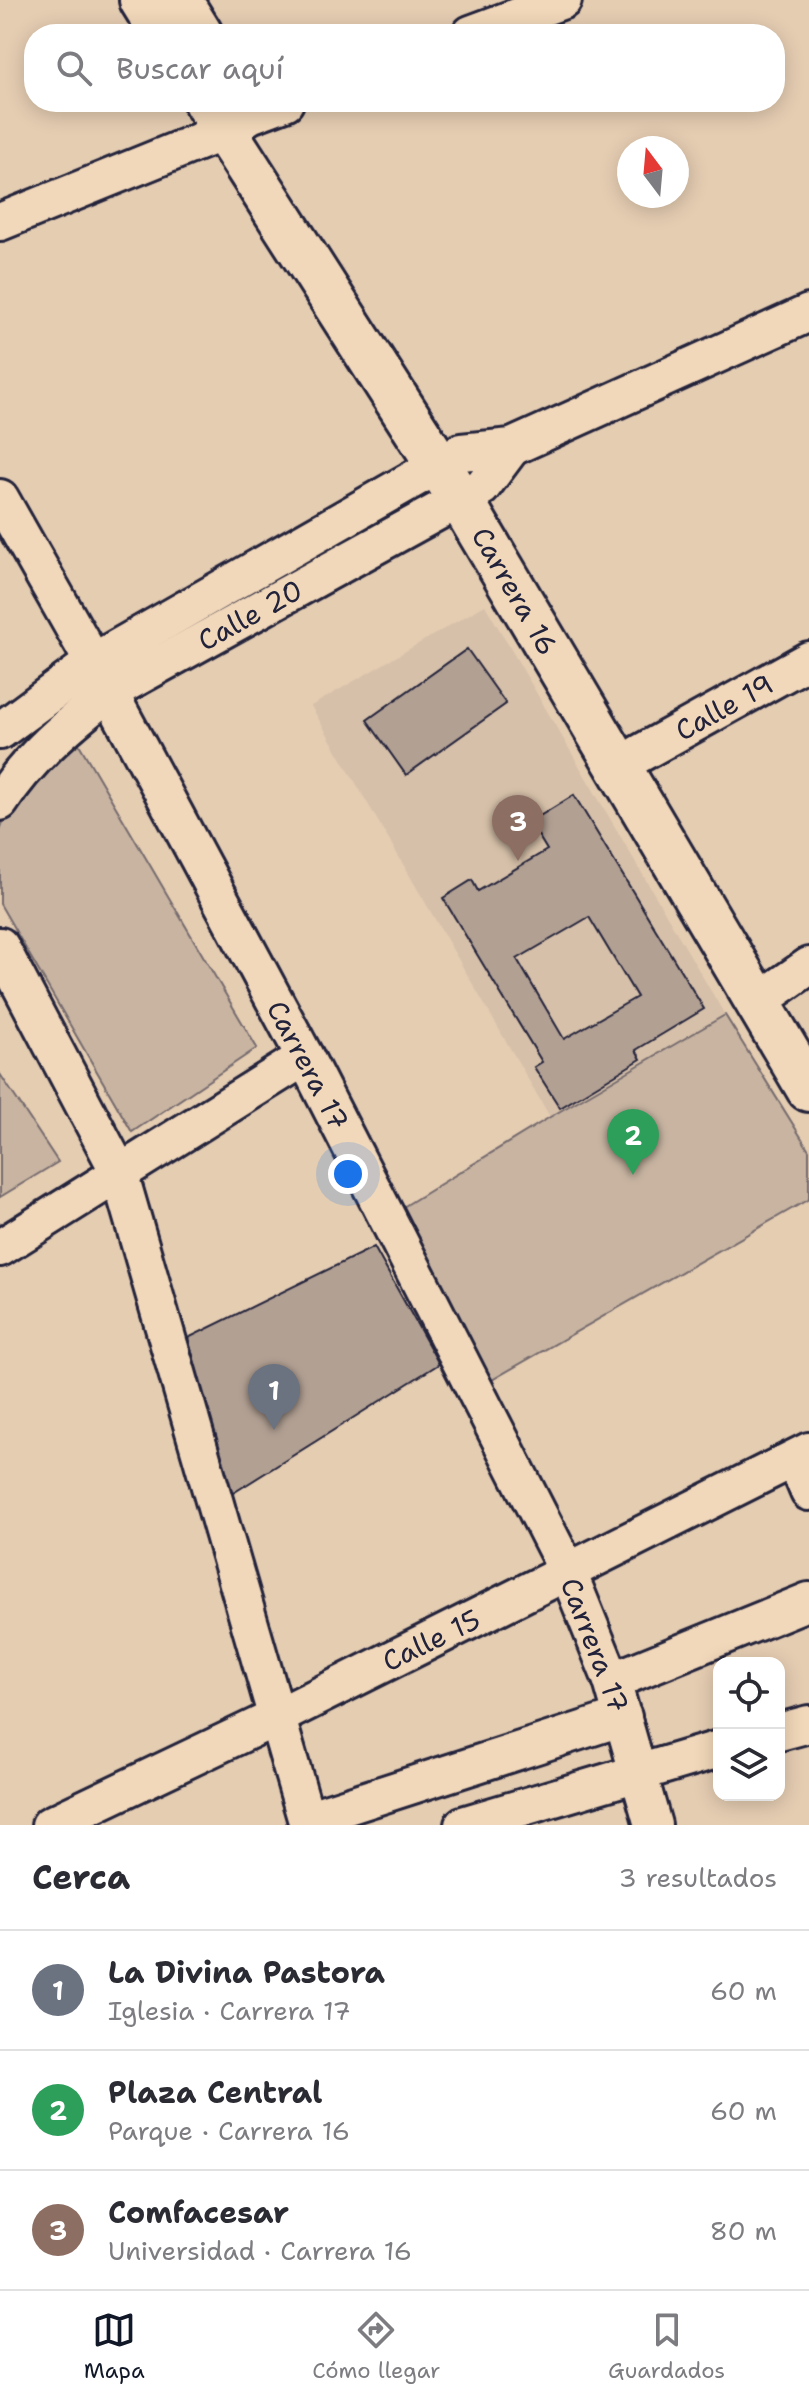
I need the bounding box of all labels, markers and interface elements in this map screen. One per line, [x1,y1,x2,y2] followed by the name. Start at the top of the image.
[24,24,785,112] search box
[52,46,96,90] icon: search
[116,48,284,89] text: Buscar aquí
[617,136,689,208] north arrow
[463,520,567,662] street label: Carrera 16
[191,571,309,659] street label: Calle 20
[668,665,780,749] street label: Calle 19
[492,795,544,861] pin: 3
[258,994,358,1136] street label: Carrera 17
[607,1109,659,1175] pin: 2
[328,1154,368,1194] your location
[248,1364,300,1430] pin: 1
[552,1572,638,1718] street label: Carrera 17
[376,1600,486,1680] street label: Calle 15
[713,1657,785,1801] map controls
[713,1657,785,1729] button: locate
[713,1729,785,1801] button: layers
[32,1854,130,1900] text: Cerca
[618,1860,777,1895] text: 3 resultados
[108,1952,385,1993] text: La Divina Pastora
[52,1973,64,2008] text: 1
[710,1973,777,2008] text: 60 m
[108,1993,351,2028] text: Iglesia · Carrera 17
[108,2072,322,2113] text: Plaza Central
[49,2093,67,2128] text: 2
[710,2093,777,2128] text: 60 m
[108,2113,350,2148] text: Parque · Carrera 16
[108,2192,289,2233] text: Comfacesar
[49,2213,67,2248] text: 3
[710,2213,777,2248] text: 80 m
[108,2233,412,2268] text: Universidad · Carrera 16
[84,2308,145,2385] tab: Mapa
[312,2308,440,2385] tab: Cómo llegar
[608,2308,725,2385] tab: Guardados

